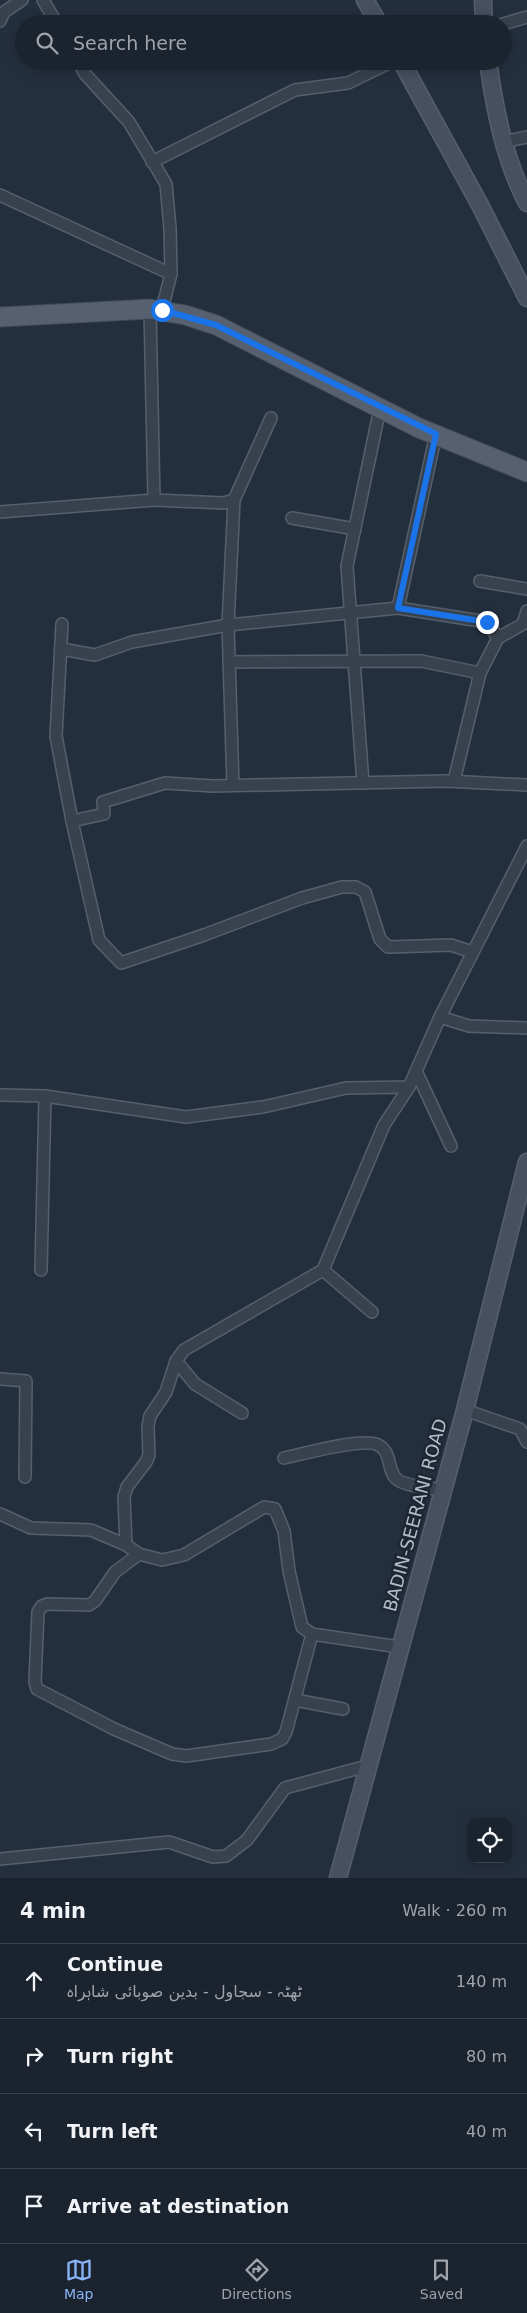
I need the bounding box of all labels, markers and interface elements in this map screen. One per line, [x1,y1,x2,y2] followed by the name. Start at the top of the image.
[15,15,512,70] search box
[33,29,61,57] icon: search
[73,32,187,54] text: Search here
[151,299,174,322] route start
[476,611,499,634] route end
[379,1416,451,1614] street label: BADIN-SEERANI ROAD
[467,1818,512,1863] map controls
[467,1818,512,1863] button: locate
[20,1899,86,1923] text: 4 min
[402,1901,507,1920] text: Walk · 260 m
[67,1953,163,1975] text: Continue
[20,1967,48,1995] icon: ahead
[456,1972,507,1991] text: 140 m
[67,1982,302,2001] text: ٹھٹہ - سجاول - بدین صوبائی شاہراہ
[20,2042,48,2070] icon: right
[67,2045,173,2067] text: Turn right
[466,2047,507,2066] text: 80 m
[20,2117,48,2145] icon: left
[67,2120,158,2142] text: Turn left
[466,2122,507,2141] text: 40 m
[20,2192,48,2220] icon: arrive
[67,2195,289,2217] text: Arrive at destination
[64,2256,93,2302] tab: Map
[221,2256,292,2302] tab: Directions
[420,2256,463,2302] tab: Saved

